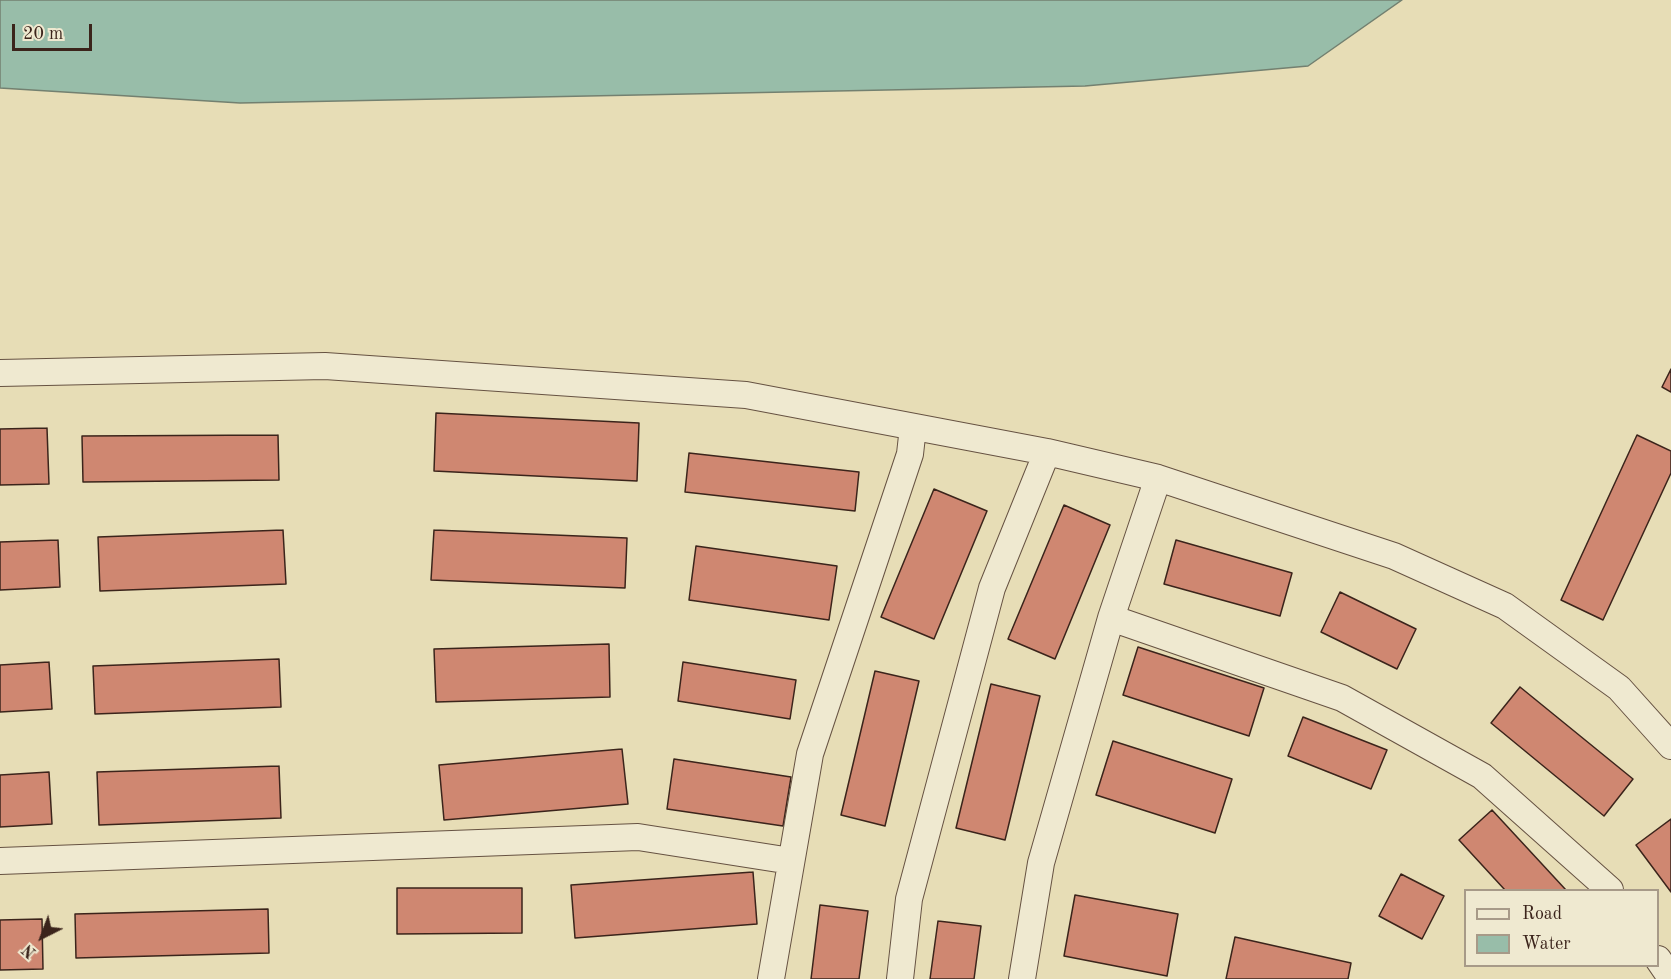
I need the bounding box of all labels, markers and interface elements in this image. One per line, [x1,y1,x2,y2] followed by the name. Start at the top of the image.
[15,12,94,50] scale bar
[23,25,63,43] text: 20 m
[1464,889,1659,967] legend
[1522,905,1562,923] text: Road
[12,907,72,967] north arrow
[1522,935,1571,953] text: Water
[20,940,40,960] text: N

